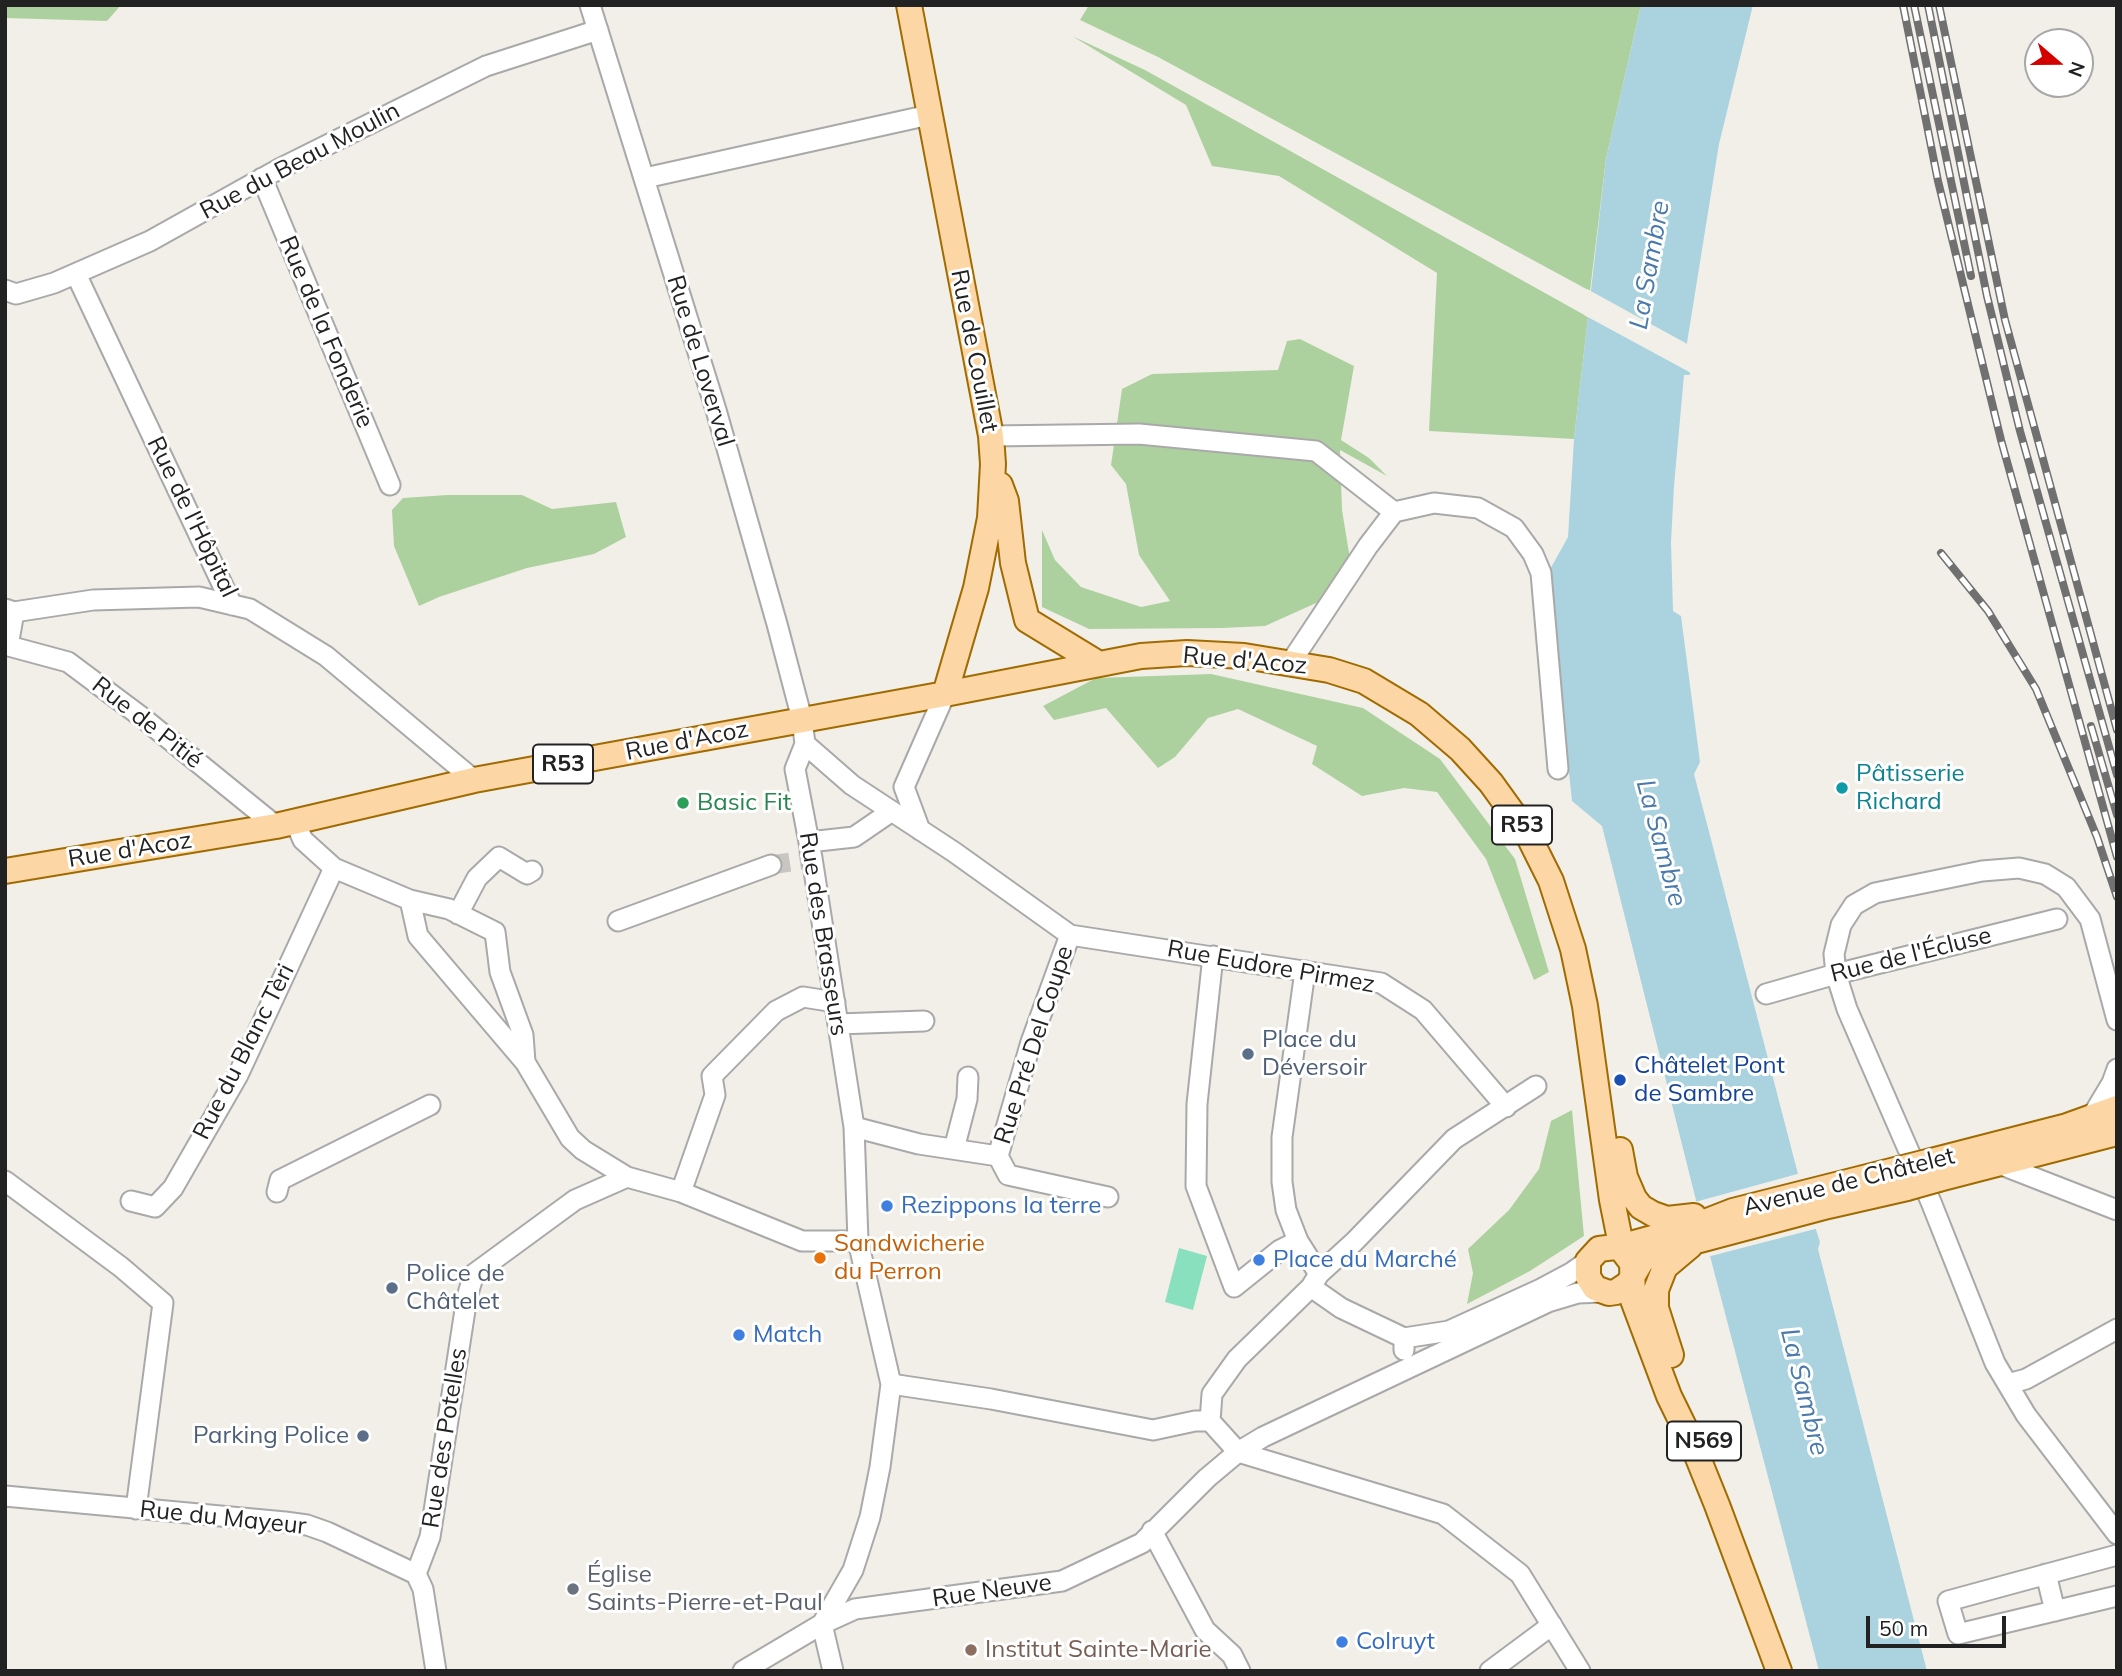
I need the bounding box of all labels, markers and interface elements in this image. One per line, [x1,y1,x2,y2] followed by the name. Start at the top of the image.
[2024,28,2094,98] north arrow
[2063,59,2091,80] text: N
[195,96,405,226] street label: Rue du Beau Moulin
[1623,198,1677,332] water label: La Sambre
[273,232,379,432] street label: Rue de la Fonderie
[944,267,1004,435] street label: Rue de Couillet
[660,272,740,450] street label: Rue de Loverval
[141,432,243,602] street label: Rue de l'Hôpital
[1182,641,1308,681] street label: Rue d'Acoz
[86,671,208,775] street label: Rue de Pitié
[623,715,751,767] street label: Rue d'Acoz
[533,744,593,784] road number: R53
[1856,760,1964,816] place label: Pâtisserie Richard
[1629,776,1693,910] water label: La Sambre
[1834,780,1850,796] marker: Pâtisserie Richard
[697,789,791,817] place label: Basic Fit
[675,795,691,811] marker: Basic Fit
[1492,806,1552,845] road number: R53
[66,826,194,874] street label: Rue d'Acoz
[793,830,853,1038] street label: Rue des Brasseurs
[1828,921,1994,989] street label: Rue de l'Écluse
[1165,935,1377,999] street label: Rue Eudore Pirmez
[988,942,1080,1148] street label: Rue Pré Del Coupe
[187,959,301,1145] street label: Rue du Blanc Tèri
[1262,1026,1367,1082] place label: Place du Déversoir
[1240,1046,1256,1062] marker: Place du Déversoir
[1634,1052,1785,1108] place label: Châtelet Pont de Sambre
[1612,1072,1628,1088] marker: Châtelet Pont de Sambre
[1740,1142,1958,1222] street label: Avenue de Châtelet
[901,1192,1101,1220] place label: Rezippons la terre
[879,1198,895,1214] marker: Rezippons la terre
[834,1230,985,1286] place label: Sandwicherie du Perron
[1273,1246,1457,1274] place label: Place du Marché
[812,1250,828,1266] marker: Sandwicherie du Perron
[1251,1252,1267,1268] marker: Place du Marché
[406,1260,505,1316] place label: Police de Châtelet
[384,1280,400,1296] marker: Police de Châtelet
[753,1321,822,1349] place label: Match
[1773,1325,1835,1459] water label: La Sambre
[731,1327,747,1343] marker: Match
[417,1346,473,1530] street label: Rue des Potelles
[193,1422,349,1450] place label: Parking Police
[1667,1422,1741,1460] road number: N569
[355,1428,371,1444] marker: Parking Police
[138,1495,308,1541] street label: Rue du Mayeur
[587,1561,823,1617] place label: Église Saints-Pierre-et-Paul
[930,1568,1054,1614] street label: Rue Neuve
[565,1581,581,1597] marker: Église Saints-Pierre-et-Paul
[1870,1602,2010,1646] scale bar
[1879,1615,1928,1641] text: 50 m
[1356,1628,1435,1656] place label: Colruyt
[1334,1634,1350,1650] marker: Colruyt
[985,1636,1212,1664] place label: Institut Sainte-Marie
[963,1642,979,1658] marker: Institut Sainte-Marie

